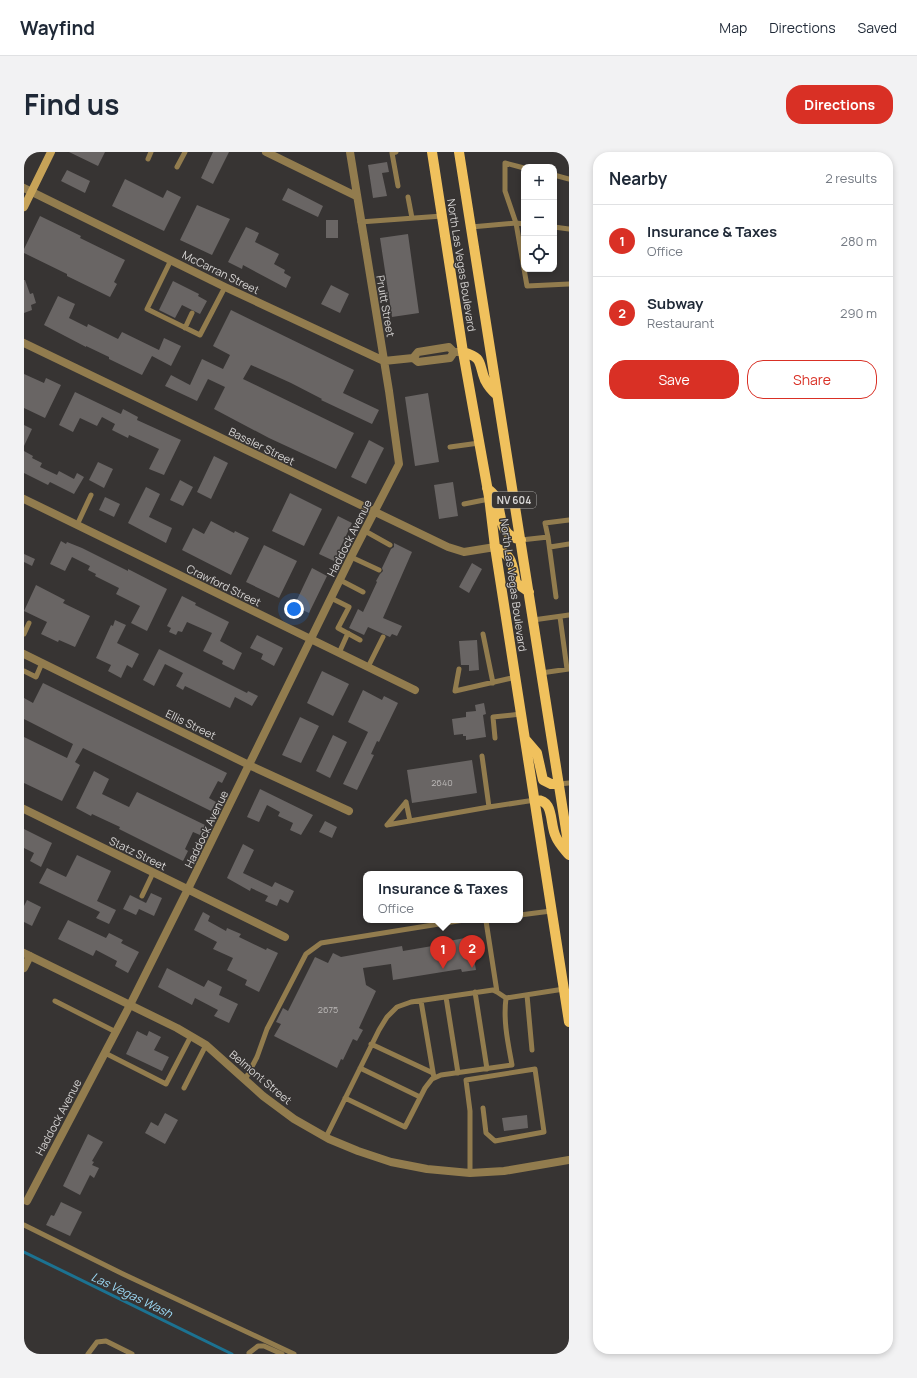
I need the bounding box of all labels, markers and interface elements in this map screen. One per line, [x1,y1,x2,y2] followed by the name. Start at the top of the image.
[20,15,95,41] text: Wayfind
[719,18,747,37] text: Map
[769,18,836,37] text: Directions
[858,18,897,37] text: Saved
[24,85,119,123] text: Find us
[786,85,893,124] button: Directions
[521,164,557,272] map controls
[521,164,557,200] button: +
[609,167,667,190] text: Nearby
[825,169,877,187] text: 2 results
[444,198,480,332] street label: North Las Vegas Boulevard
[521,200,557,236] button: −
[647,221,777,242] text: Insurance & Taxes
[619,232,625,250] text: 1
[840,232,877,250] text: 280 m
[521,236,557,272] button: locate
[647,242,683,260] text: Office
[180,247,262,297] street label: McCarran Street
[373,274,399,338] street label: Pruitt Street
[647,293,703,314] text: Subway
[618,304,626,322] text: 2
[840,304,877,322] text: 290 m
[647,314,714,332] text: Restaurant
[609,360,739,399] button: Save
[747,360,877,399] button: Share
[226,424,298,468] street label: Bassler Street
[492,492,536,508] road number: NV 604
[323,496,375,579] street label: Haddock Avenue
[497,518,531,652] street label: North Las Vegas Boulevard
[184,560,264,610] street label: Crawford Street
[284,599,304,619] your location
[163,705,219,743] street label: Ellis Street
[431,776,453,789] house number: 2640
[181,787,232,870] street label: Haddock Avenue
[107,833,169,873] street label: Statz Street
[363,871,523,923] popup
[378,878,508,899] text: Insurance & Taxes
[378,899,414,917] text: Office
[459,935,485,968] pin: 2
[430,936,456,969] pin: 1
[318,1003,338,1016] house number: 2675
[227,1047,295,1107] street label: Belmont Street
[32,1076,85,1158] street label: Haddock Avenue
[89,1268,176,1322] water label: Las Vegas Wash

